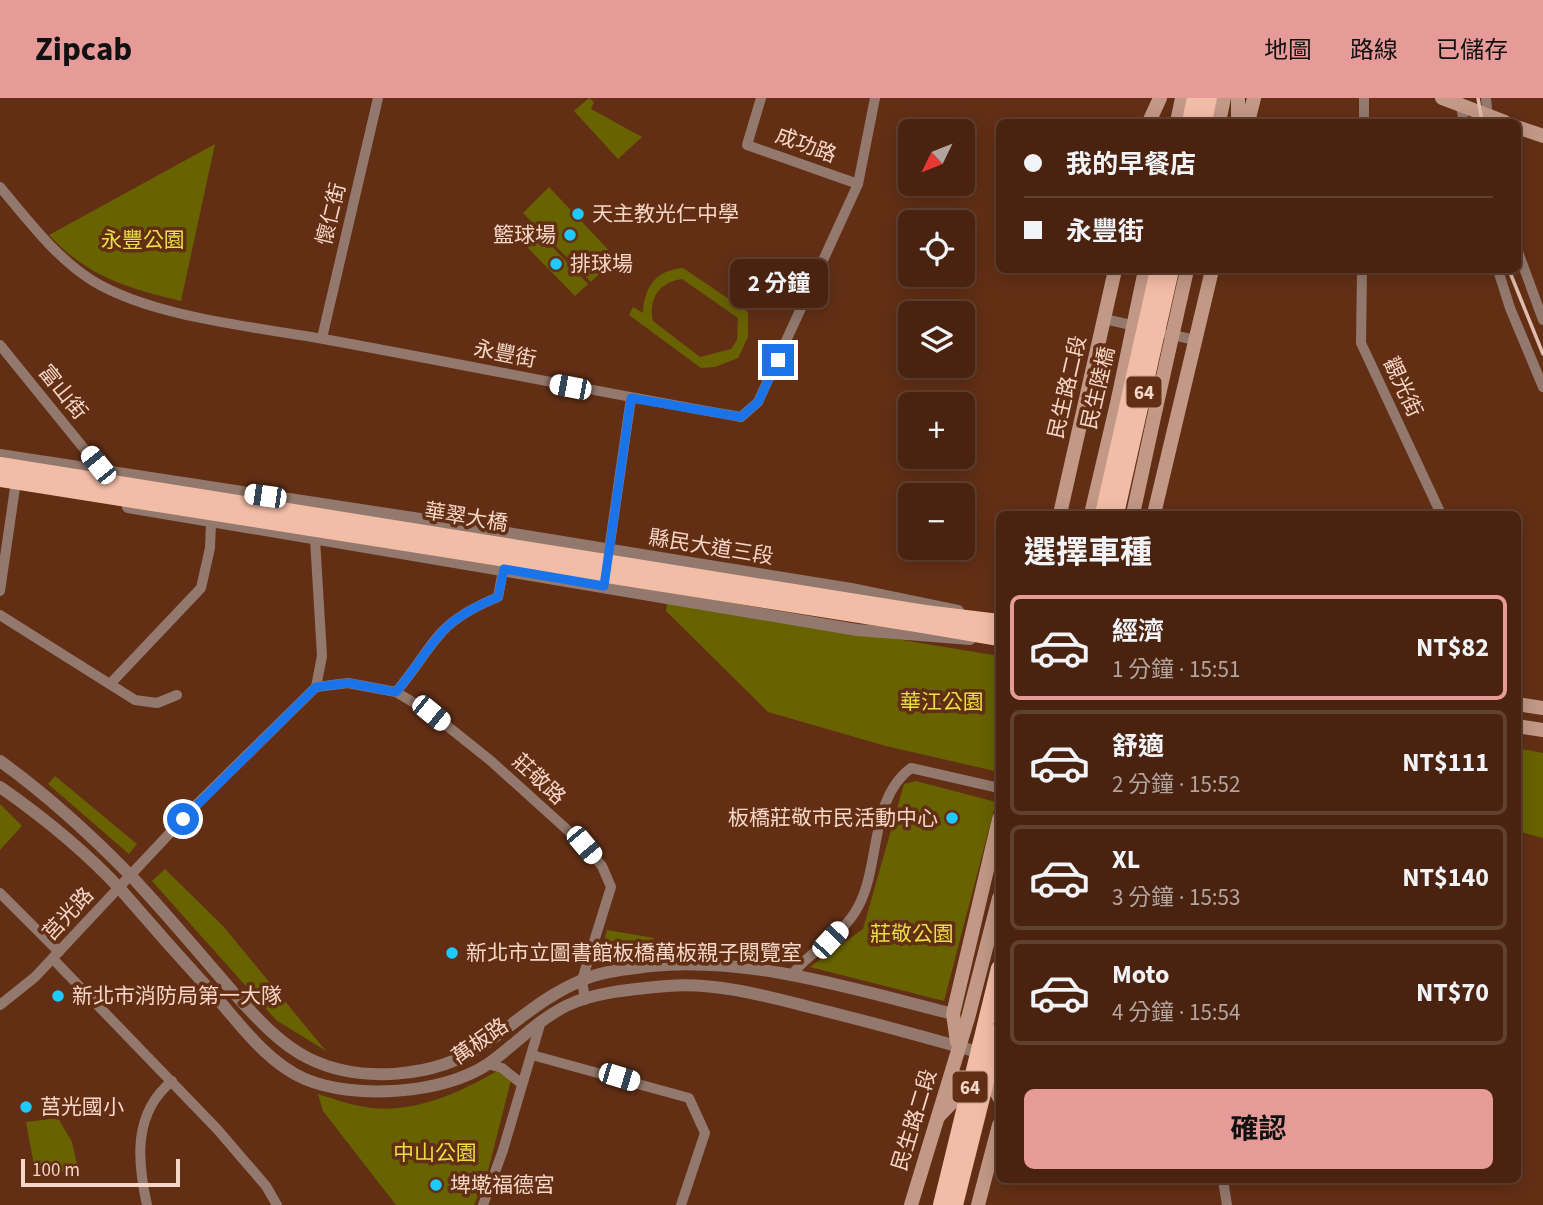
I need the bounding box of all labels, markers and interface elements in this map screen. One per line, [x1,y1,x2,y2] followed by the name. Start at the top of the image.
[35,26,132,73] text: Zipcab
[1264,33,1312,68] text: 地圖
[1350,33,1398,68] text: 路線
[1436,33,1508,68] text: 已儲存
[898,119,975,196] north arrow
[898,119,975,560] map controls
[771,120,841,170] street label: 成功路
[1066,146,1196,183] text: 我的早餐店
[309,180,353,248] street label: 懷仁街
[592,199,739,229] place label: 天主教光仁中學
[570,206,586,222] marker: 天主教光仁中學
[898,210,975,287] button: locate
[1066,213,1144,250] text: 永豐街
[493,220,556,250] place label: 籃球場
[101,225,185,255] park label: 永豐公園
[562,227,578,243] marker: 籃球場
[570,249,633,279] place label: 排球場
[548,256,564,272] marker: 排球場
[729,258,827,308] callout: 2 分鐘
[748,267,810,300] text: 2 分鐘
[898,301,975,378] button: layers
[1041,332,1093,442] street label: 民生路二段
[471,333,539,375] street label: 永豐街
[762,344,794,376] route end
[1074,344,1122,432] street label: 民生陸橋
[1376,352,1430,422] street label: 觀光街
[32,358,94,426] street label: 富山街
[548,373,593,401] car
[1126,376,1162,408] road number: 64
[898,392,975,469] button: +
[77,442,120,488] car
[243,483,288,509] car
[898,483,975,560] button: −
[422,496,510,538] street label: 華翠大橋
[646,522,776,572] street label: 縣民大道三段
[1024,530,1152,576] text: 選擇車種
[1112,613,1164,650] text: 經濟
[1028,616,1091,679] icon: car
[1416,629,1489,666] text: NT$82
[1112,653,1240,686] text: 1 分鐘 · 15:51
[900,687,984,717] park label: 華江公園
[409,692,454,734] car
[1112,728,1164,765] text: 舒適
[1028,731,1091,794] icon: car
[1402,744,1489,781] text: NT$111
[506,747,572,811] street label: 莊敬路
[1112,768,1240,801] text: 2 分鐘 · 15:52
[167,803,199,835] route start
[728,803,938,833] place label: 板橋莊敬市民活動中心
[944,810,960,826] marker: 板橋莊敬市民活動中心
[563,822,606,868] car
[1112,841,1140,878] text: XL
[1028,846,1091,909] icon: car
[1402,859,1489,896] text: NT$140
[36,881,100,947] street label: 莒光路
[1112,881,1240,914] text: 3 分鐘 · 15:53
[808,917,853,963] car
[870,919,954,949] park label: 莊敬公園
[466,938,802,968] place label: 新北市立圖書館板橋萬板親子閱覽室
[444,945,460,961] marker: 新北市立圖書館板橋萬板親子閱覽室
[1112,956,1169,993] text: Moto
[1028,961,1091,1024] icon: car
[1416,974,1489,1011] text: NT$70
[72,981,282,1011] place label: 新北市消防局第一大隊
[50,988,66,1004] marker: 新北市消防局第一大隊
[1112,996,1240,1029] text: 4 分鐘 · 15:54
[446,1011,514,1071] street label: 萬板路
[596,1061,643,1093] car
[884,1065,944,1175] street label: 民生路二段
[953,1071,988,1102] road number: 64
[1024,1089,1493,1169] button: 確認
[40,1092,124,1122] place label: 莒光國小
[18,1099,34,1115] marker: 莒光國小
[393,1138,477,1168] park label: 中山公園
[21,1156,180,1188] scale bar
[32,1157,80,1184] text: 100 m
[450,1170,555,1200] place label: 埤墘福德宮
[428,1177,444,1193] marker: 埤墘福德宮

